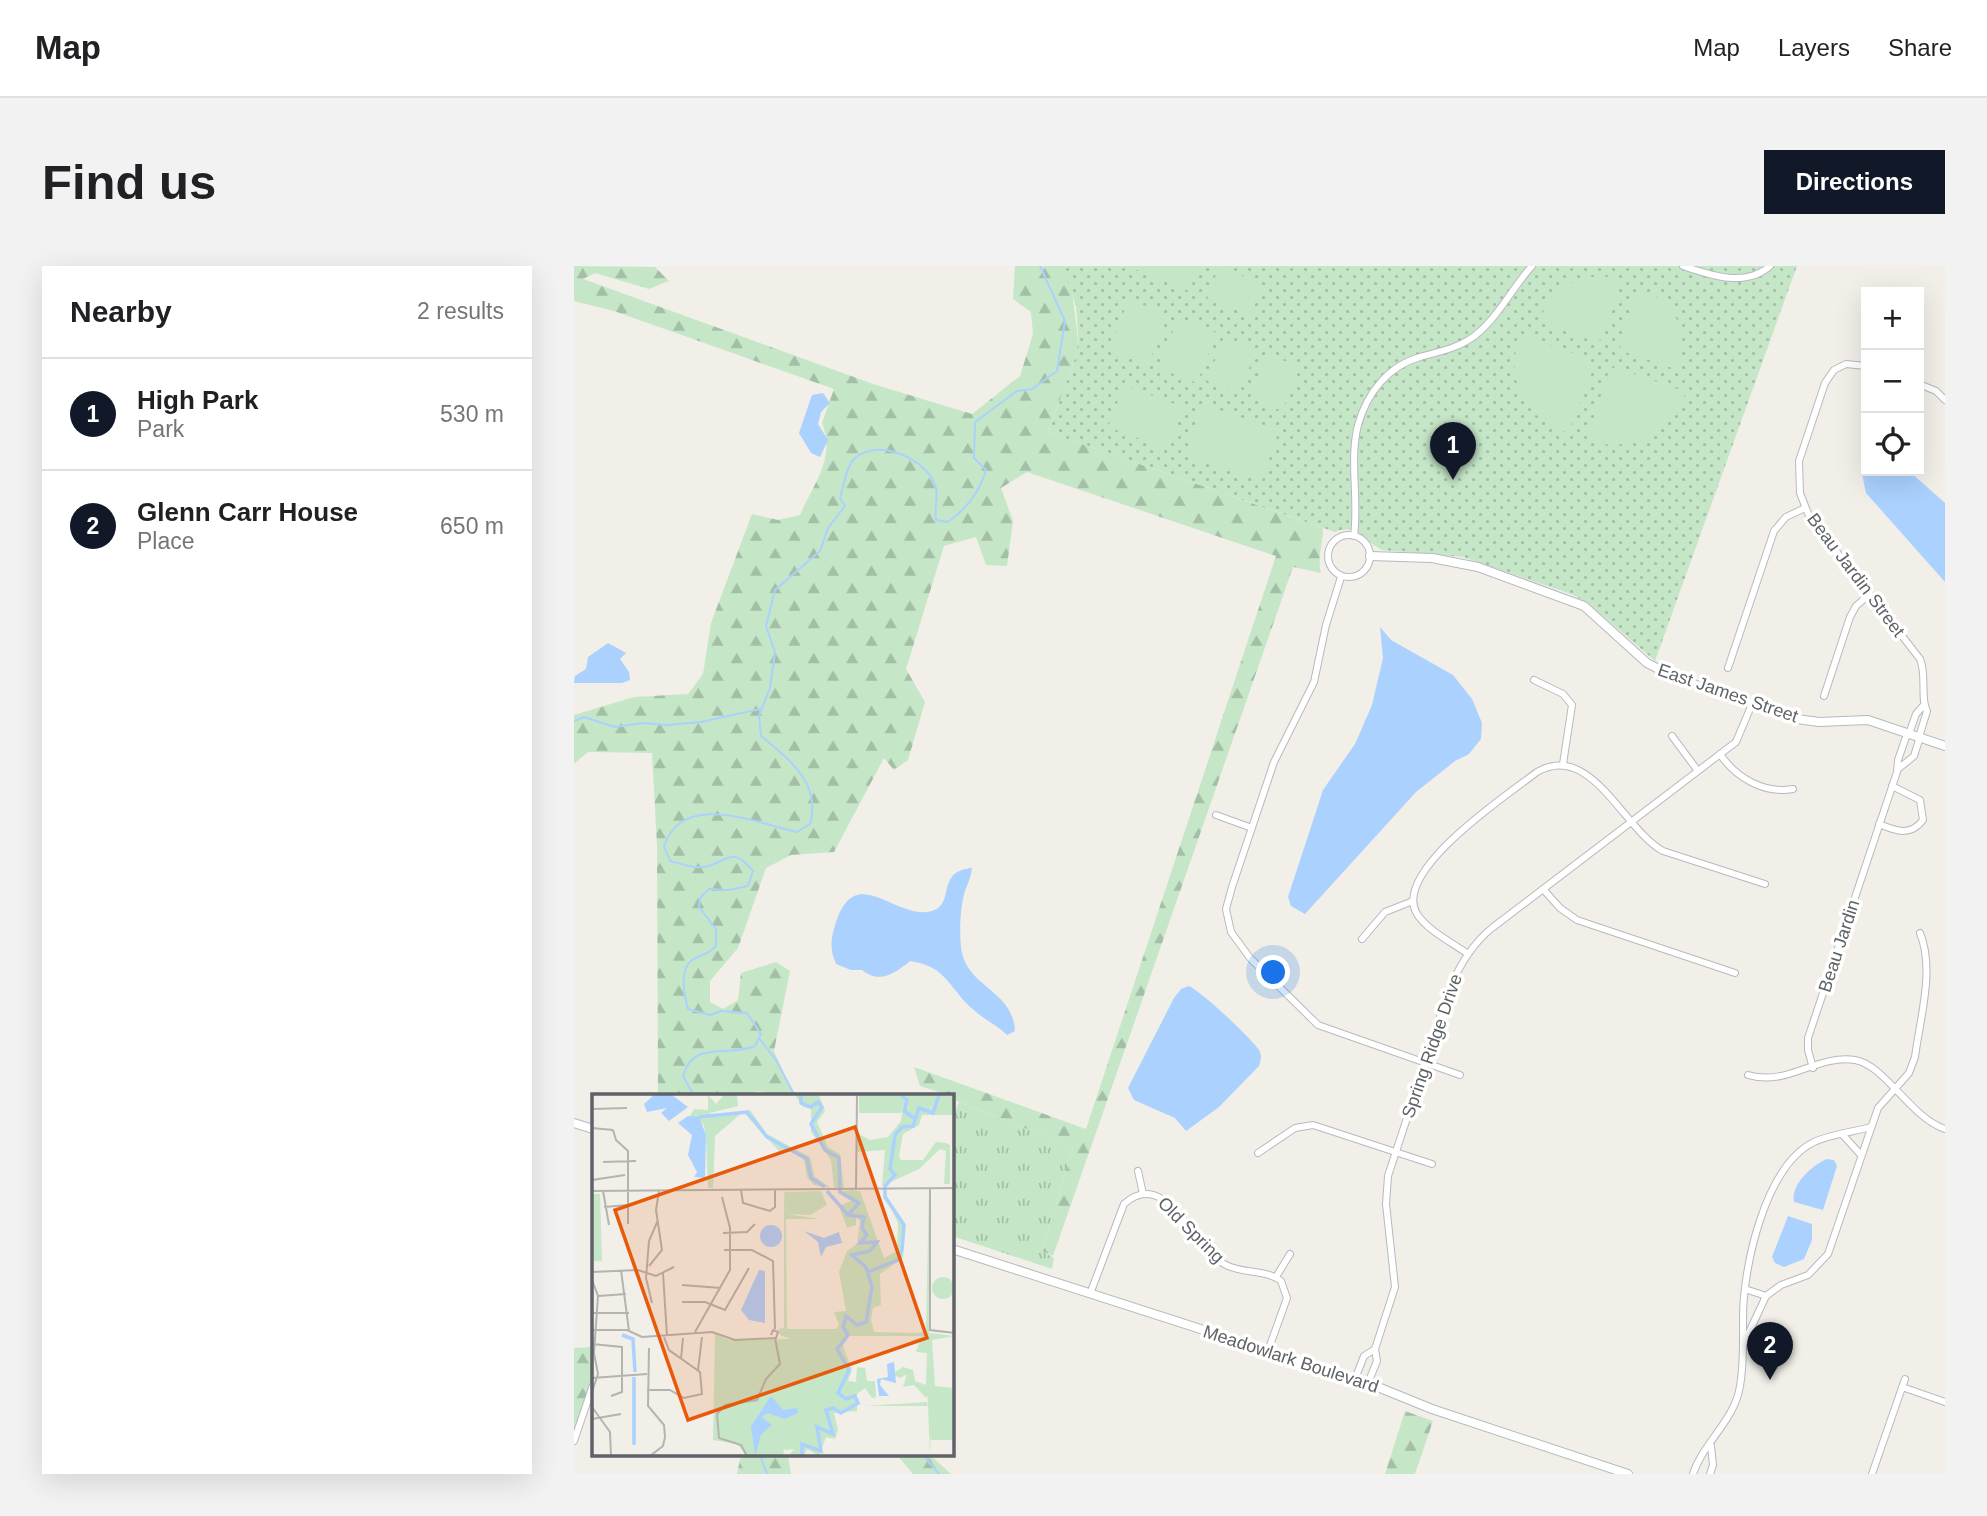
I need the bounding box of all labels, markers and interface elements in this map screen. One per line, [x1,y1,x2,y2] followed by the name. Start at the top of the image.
[35,29,101,66] text: Map
[1693,34,1740,61] text: Map
[1778,34,1850,61] text: Layers
[1888,34,1952,61] text: Share
[1764,150,1945,214] button: Directions
[42,155,216,209] text: Find us
[1861,287,1924,476] map controls
[1861,287,1924,350] button: +
[70,295,172,328] text: Nearby
[417,298,504,324] text: 2 results
[1861,350,1924,413] button: −
[137,385,258,415] text: High Park
[87,401,99,427] text: 1
[440,401,504,427] text: 530 m
[1861,413,1924,476] button: locate
[137,416,184,442] text: Park
[1430,422,1476,480] pin: 1
[137,497,358,527] text: Glenn Carr House
[1803,509,1909,641] street label: Beau Jardin Street
[87,513,99,539] text: 2
[440,513,504,539] text: 650 m
[137,528,195,554] text: Place
[1655,660,1801,726] street label: East James Street
[1815,897,1863,995] street label: Beau Jardin
[1256,955,1290,989] your location
[1398,971,1466,1121] street label: Spring Ridge Drive
[592,1094,954,1456] inset map
[1154,1193,1228,1267] street label: Old Spring
[1201,1321,1381,1397] street label: Meadowlark Boulevard
[1747,1322,1793,1380] pin: 2

